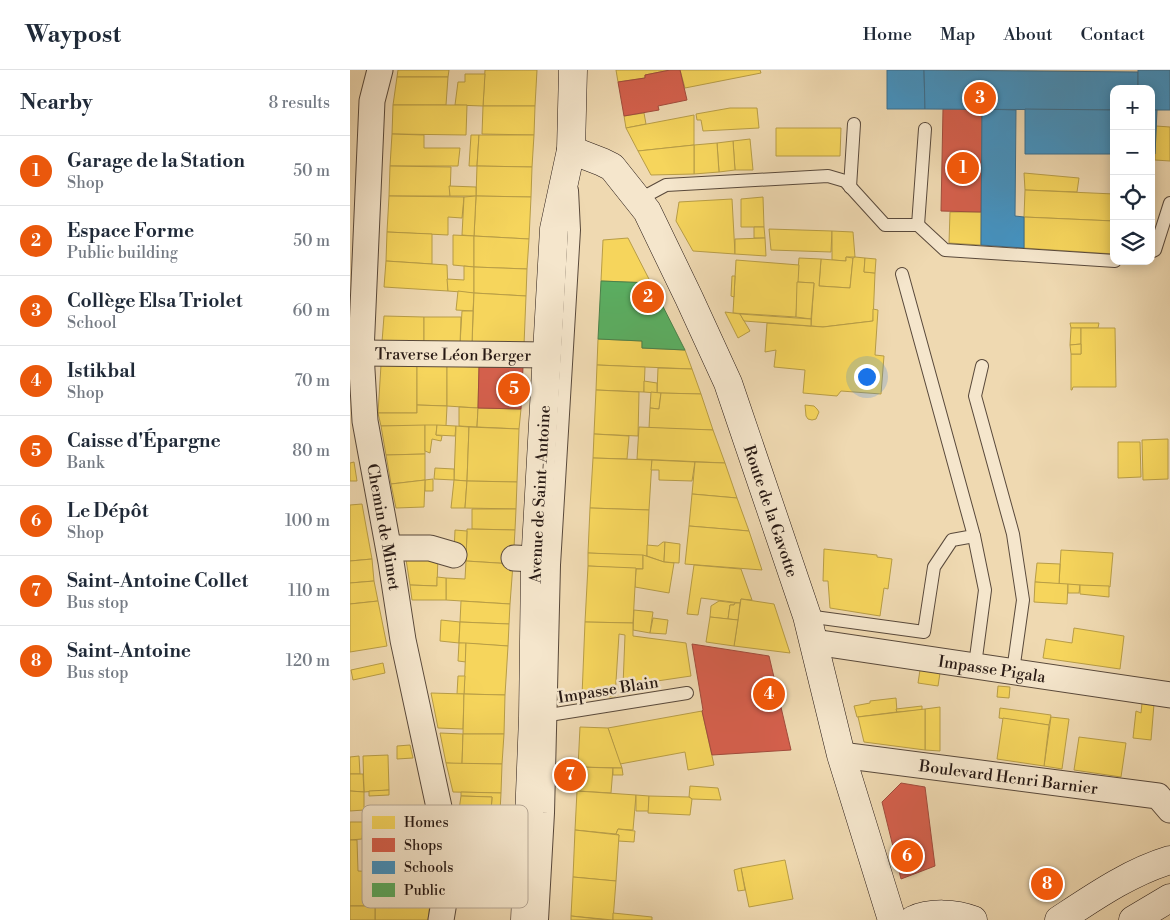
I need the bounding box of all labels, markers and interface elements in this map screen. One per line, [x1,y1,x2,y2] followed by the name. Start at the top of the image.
[25,20,121,50] text: Waypost
[863,23,912,46] text: Home
[940,23,976,46] text: Map
[1004,23,1053,46] text: About
[1081,23,1145,46] text: Contact
[964,79,996,117] pin: 3
[1110,85,1155,265] map controls
[1110,85,1155,130] button: +
[20,90,93,116] text: Nearby
[268,93,330,113] text: 8 results
[1110,130,1155,175] button: −
[67,149,245,173] text: Garage de la Station
[947,149,979,187] pin: 1
[32,161,40,181] text: 1
[293,161,330,181] text: 50 m
[67,173,104,193] text: Shop
[1110,175,1155,220] button: locate
[67,219,194,243] text: Espace Forme
[1110,220,1155,265] button: layers
[31,231,41,251] text: 2
[293,231,330,251] text: 50 m
[67,243,178,263] text: Public building
[632,278,664,316] pin: 2
[67,289,243,313] text: Collège Elsa Triolet
[31,301,41,321] text: 3
[292,301,330,321] text: 60 m
[67,313,116,333] text: School
[375,344,531,366] street label: Traverse Léon Berger
[67,359,136,383] text: Istikbal
[854,364,880,390] your location
[498,370,530,408] pin: 5
[31,371,41,391] text: 4
[294,371,330,391] text: 70 m
[67,383,104,403] text: Shop
[526,405,555,585] street label: Avenue de Saint-Antoine
[67,429,221,453] text: Caisse d'Épargne
[31,441,41,461] text: 5
[292,441,330,461] text: 80 m
[739,443,802,580] street label: Route de la Gavotte
[67,453,104,473] text: Bank
[362,462,404,592] street label: Chemin de Mimet
[67,499,148,523] text: Le Dépôt
[31,511,41,531] text: 6
[285,511,330,531] text: 100 m
[67,523,104,543] text: Shop
[67,569,248,593] text: Saint-Antoine Collet
[31,581,41,601] text: 7
[288,581,330,601] text: 110 m
[67,593,129,613] text: Bus stop
[67,639,191,663] text: Saint-Antoine
[31,651,41,671] text: 8
[286,651,330,671] text: 120 m
[937,652,1048,687] street label: Impasse Pigala
[67,663,129,683] text: Bus stop
[556,672,660,708] street label: Impasse Blain
[753,675,785,713] pin: 4
[554,756,586,794] pin: 7
[917,756,1099,799] street label: Boulevard Henri Barnier
[362,805,528,908] legend
[404,814,449,832] text: Homes
[404,837,442,855] text: Shops
[891,837,923,875] pin: 6
[404,859,453,877] text: Schools
[1031,865,1063,903] pin: 8
[404,882,445,900] text: Public

